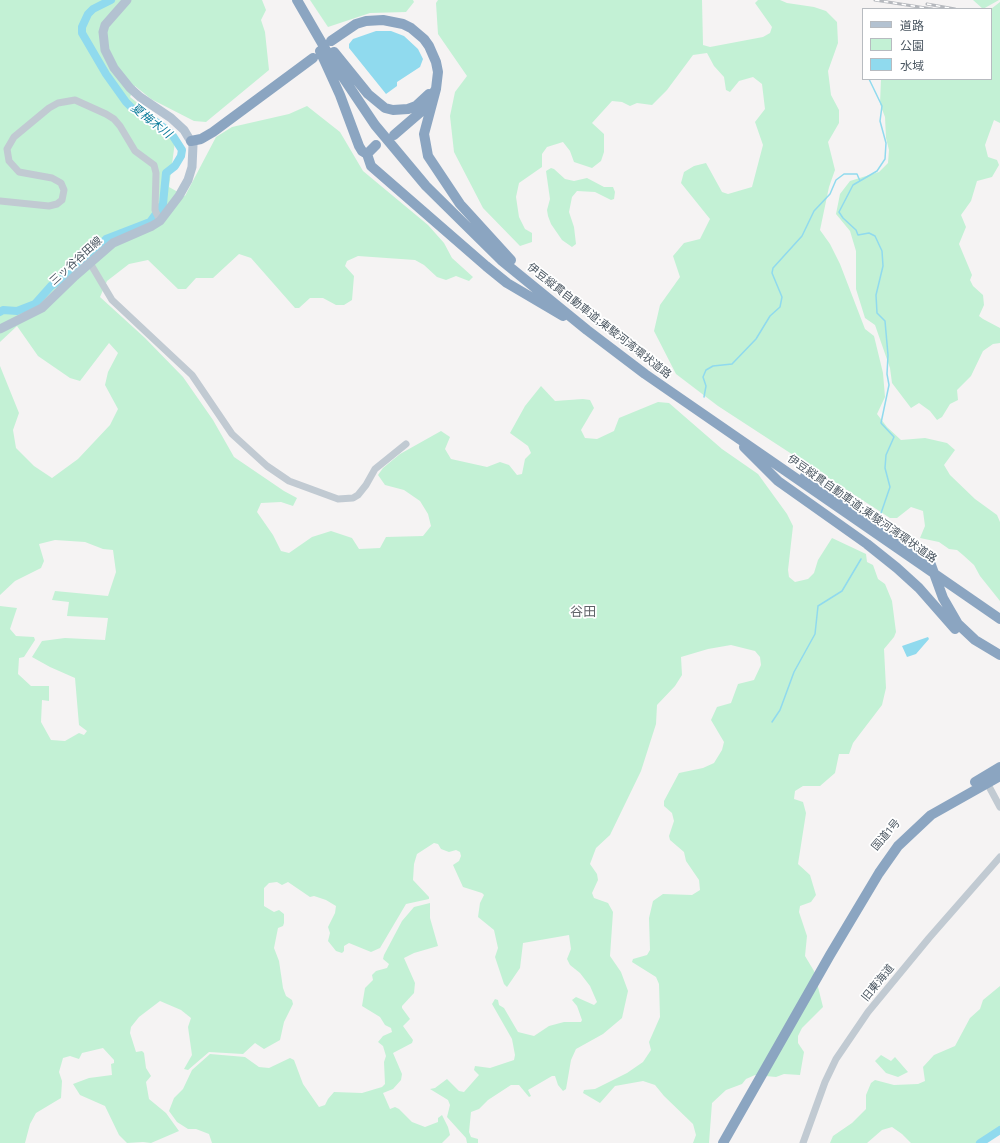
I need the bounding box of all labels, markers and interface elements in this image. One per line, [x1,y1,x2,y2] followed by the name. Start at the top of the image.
[862,8,992,80] legend
[900,19,924,33] text: 道路
[900,39,924,53] text: 公園
[900,59,924,73] text: 水域
[128,101,174,141] water label: 夏梅木川
[47,234,105,288] street label: 三ッ谷谷田線
[524,261,674,381] street label: 伊豆縦貫自動車道;東駿河湾環状道路
[785,452,939,566] street label: 伊豆縦貫自動車道;東駿河湾環状道路
[570,604,596,620] district label: 谷田
[869,816,903,854] street label: 国道1号
[859,962,897,1004] street label: 旧東海道

